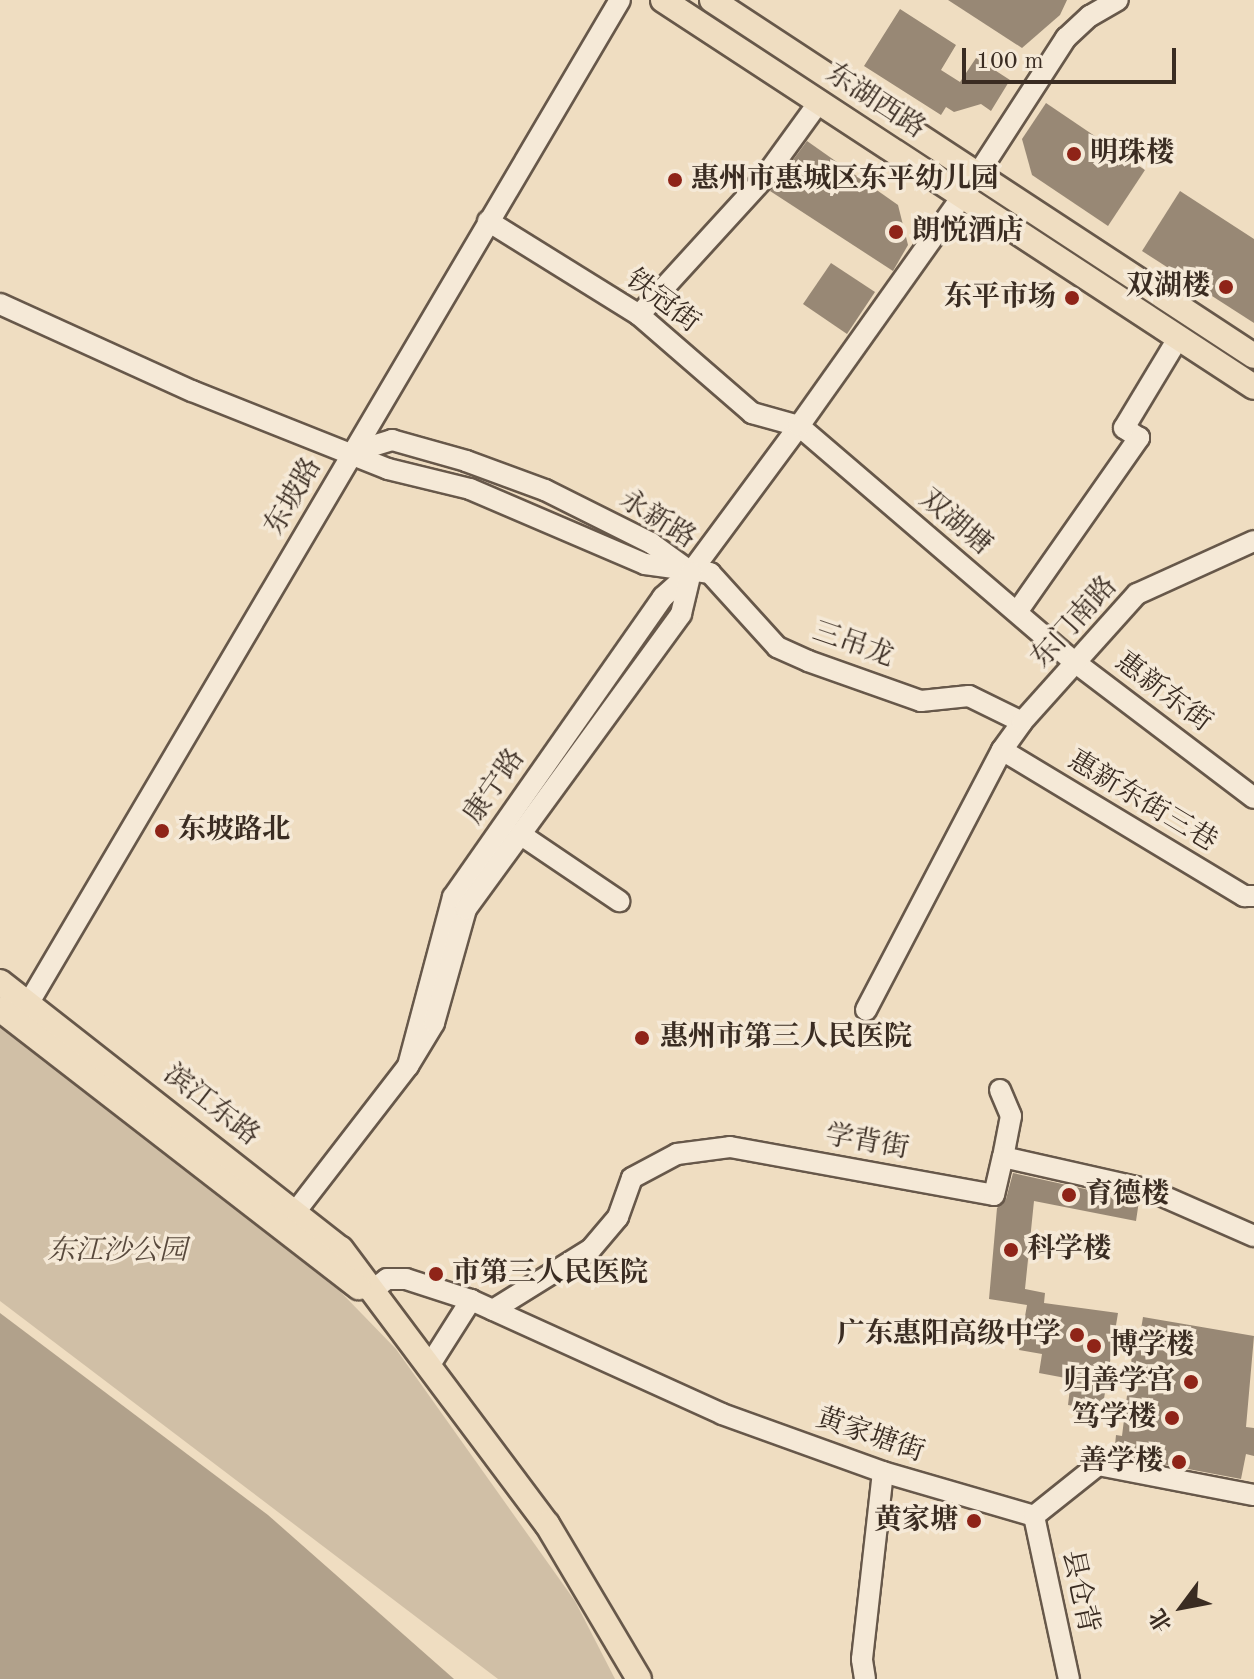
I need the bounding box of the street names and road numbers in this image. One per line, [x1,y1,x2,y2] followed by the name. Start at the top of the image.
[819,57,931,147] street label: 东湖西路
[618,263,706,341] street label: 铁冠街
[258,452,330,542] street label: 东坡路
[612,483,702,557] street label: 永新路
[912,483,998,563] street label: 双湖塘
[1025,570,1125,676] street label: 东门南路
[808,615,898,675] street label: 三吊龙
[1108,646,1218,740] street label: 惠新东街
[457,743,533,831] street label: 康宁路
[1061,744,1223,860] street label: 惠新东街三巷
[157,1058,265,1154] street label: 滨江东路
[823,1119,911,1167] street label: 学背街
[812,1402,928,1470] street label: 黄家塘街
[1054,1547,1104,1637] street label: 县仓背

